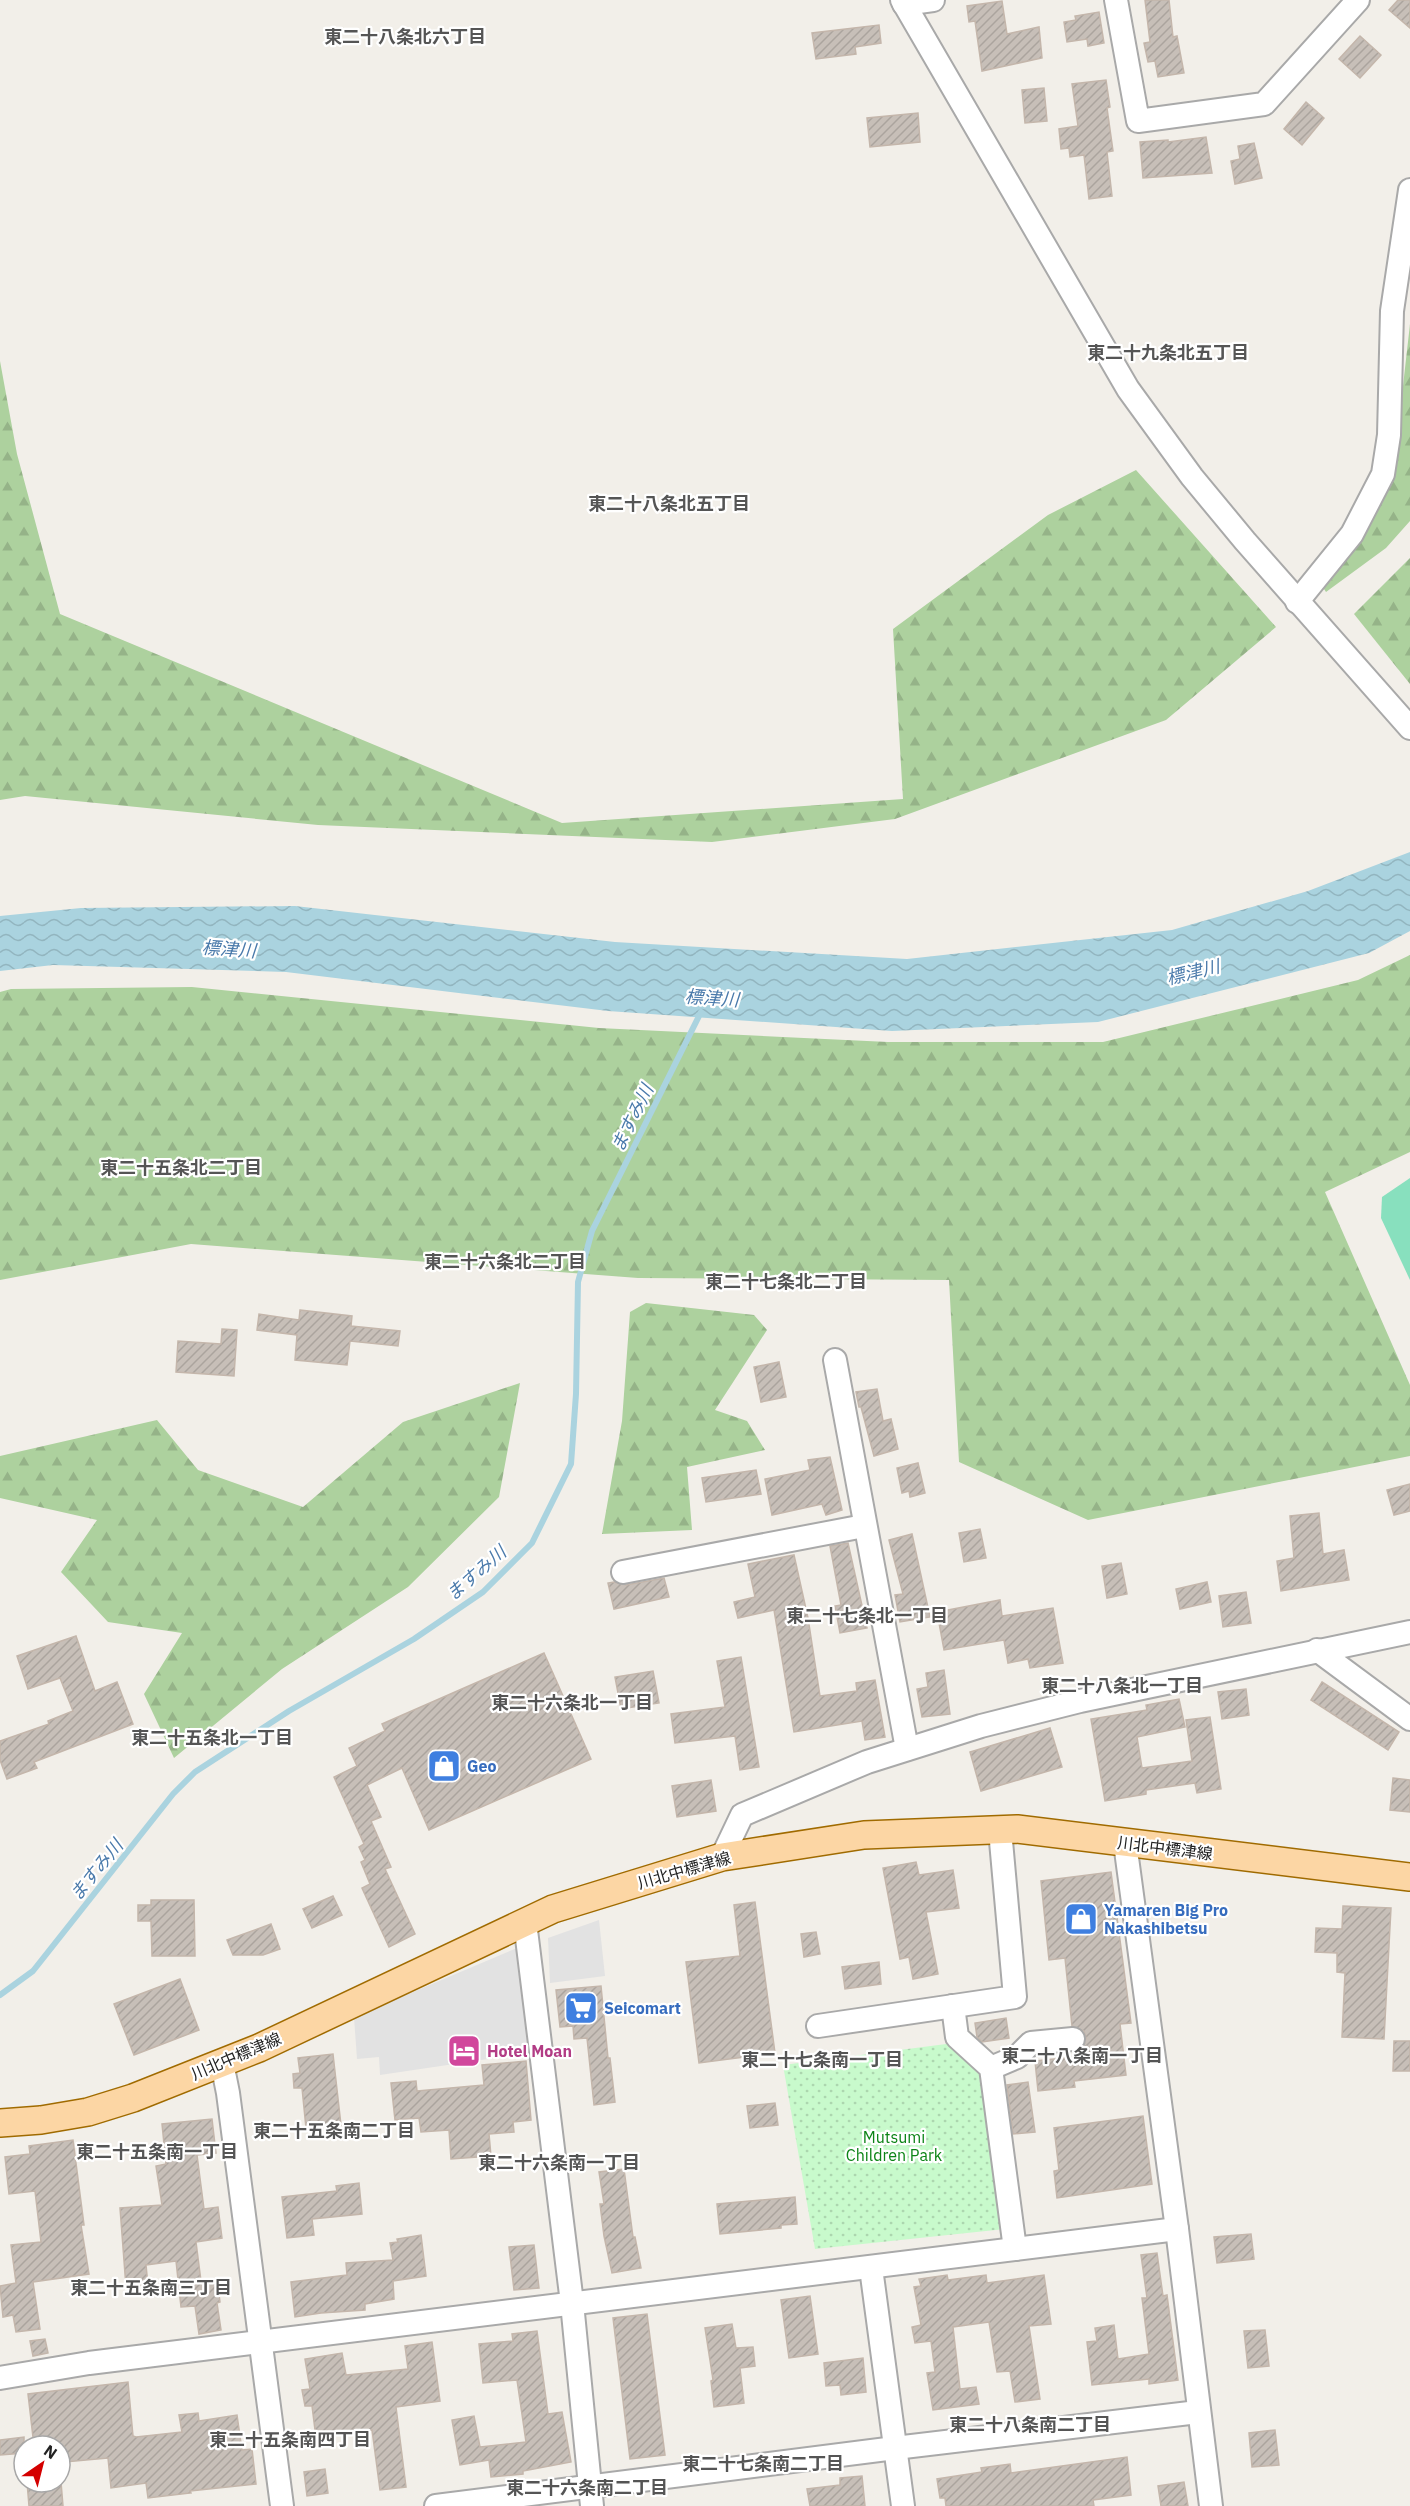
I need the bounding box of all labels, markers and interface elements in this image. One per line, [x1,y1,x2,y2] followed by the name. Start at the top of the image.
[324,25,486,48] district label: 東二十八条北六丁目
[1087,341,1249,364] district label: 東二十九条北五丁目
[588,492,750,515] district label: 東二十八条北五丁目
[201,936,259,962] water label: 標津川
[1164,954,1224,990] water label: 標津川
[684,985,742,1011] water label: 標津川
[606,1079,659,1155] water label: ますみ川
[100,1156,262,1179] district label: 東二十五条北二丁目
[424,1250,586,1273] district label: 東二十六条北二丁目
[705,1270,867,1293] district label: 東二十七条北二丁目
[441,1539,512,1605] water label: ますみ川
[786,1604,948,1627] district label: 東二十七条北一丁目
[1041,1674,1203,1697] district label: 東二十八条北一丁目
[491,1691,653,1714] district label: 東二十六条北一丁目
[131,1726,293,1749] district label: 東二十五条北一丁目
[426,1748,462,1784] shop icon: Geo
[467,1756,497,1776] place label: Geo
[1116,1832,1214,1864] street label: 川北中標津線
[64,1833,129,1905] water label: ますみ川
[635,1847,733,1893] street label: 川北中標津線
[1104,1900,1228,1938] place label: Yamaren Big Pro Nakashibetsu
[1063,1901,1099,1937] shop icon: Yamaren Big Pro Nakashibetsu
[563,1990,599,2026] supermarket icon: Seicomart
[604,1998,681,2018] place label: Seicomart
[188,2028,284,2084] street label: 川北中標津線
[446,2033,482,2069] hotel icon: Hotel Moan
[487,2041,572,2061] place label: Hotel Moan
[1001,2044,1163,2067] district label: 東二十八条南一丁目
[741,2048,903,2071] district label: 東二十七条南一丁目
[253,2119,415,2142] district label: 東二十五条南二丁目
[846,2127,943,2165] park label: Mutsumi Children Park
[76,2140,238,2163] district label: 東二十五条南一丁目
[478,2151,640,2174] district label: 東二十六条南一丁目
[70,2276,232,2299] district label: 東二十五条南三丁目
[949,2413,1111,2436] district label: 東二十八条南二丁目
[209,2428,371,2451] district label: 東二十五条南四丁目
[12,2434,72,2494] north arrow
[40,2440,61,2463] text: N
[682,2452,844,2475] district label: 東二十七条南二丁目
[506,2476,668,2499] district label: 東二十六条南二丁目

